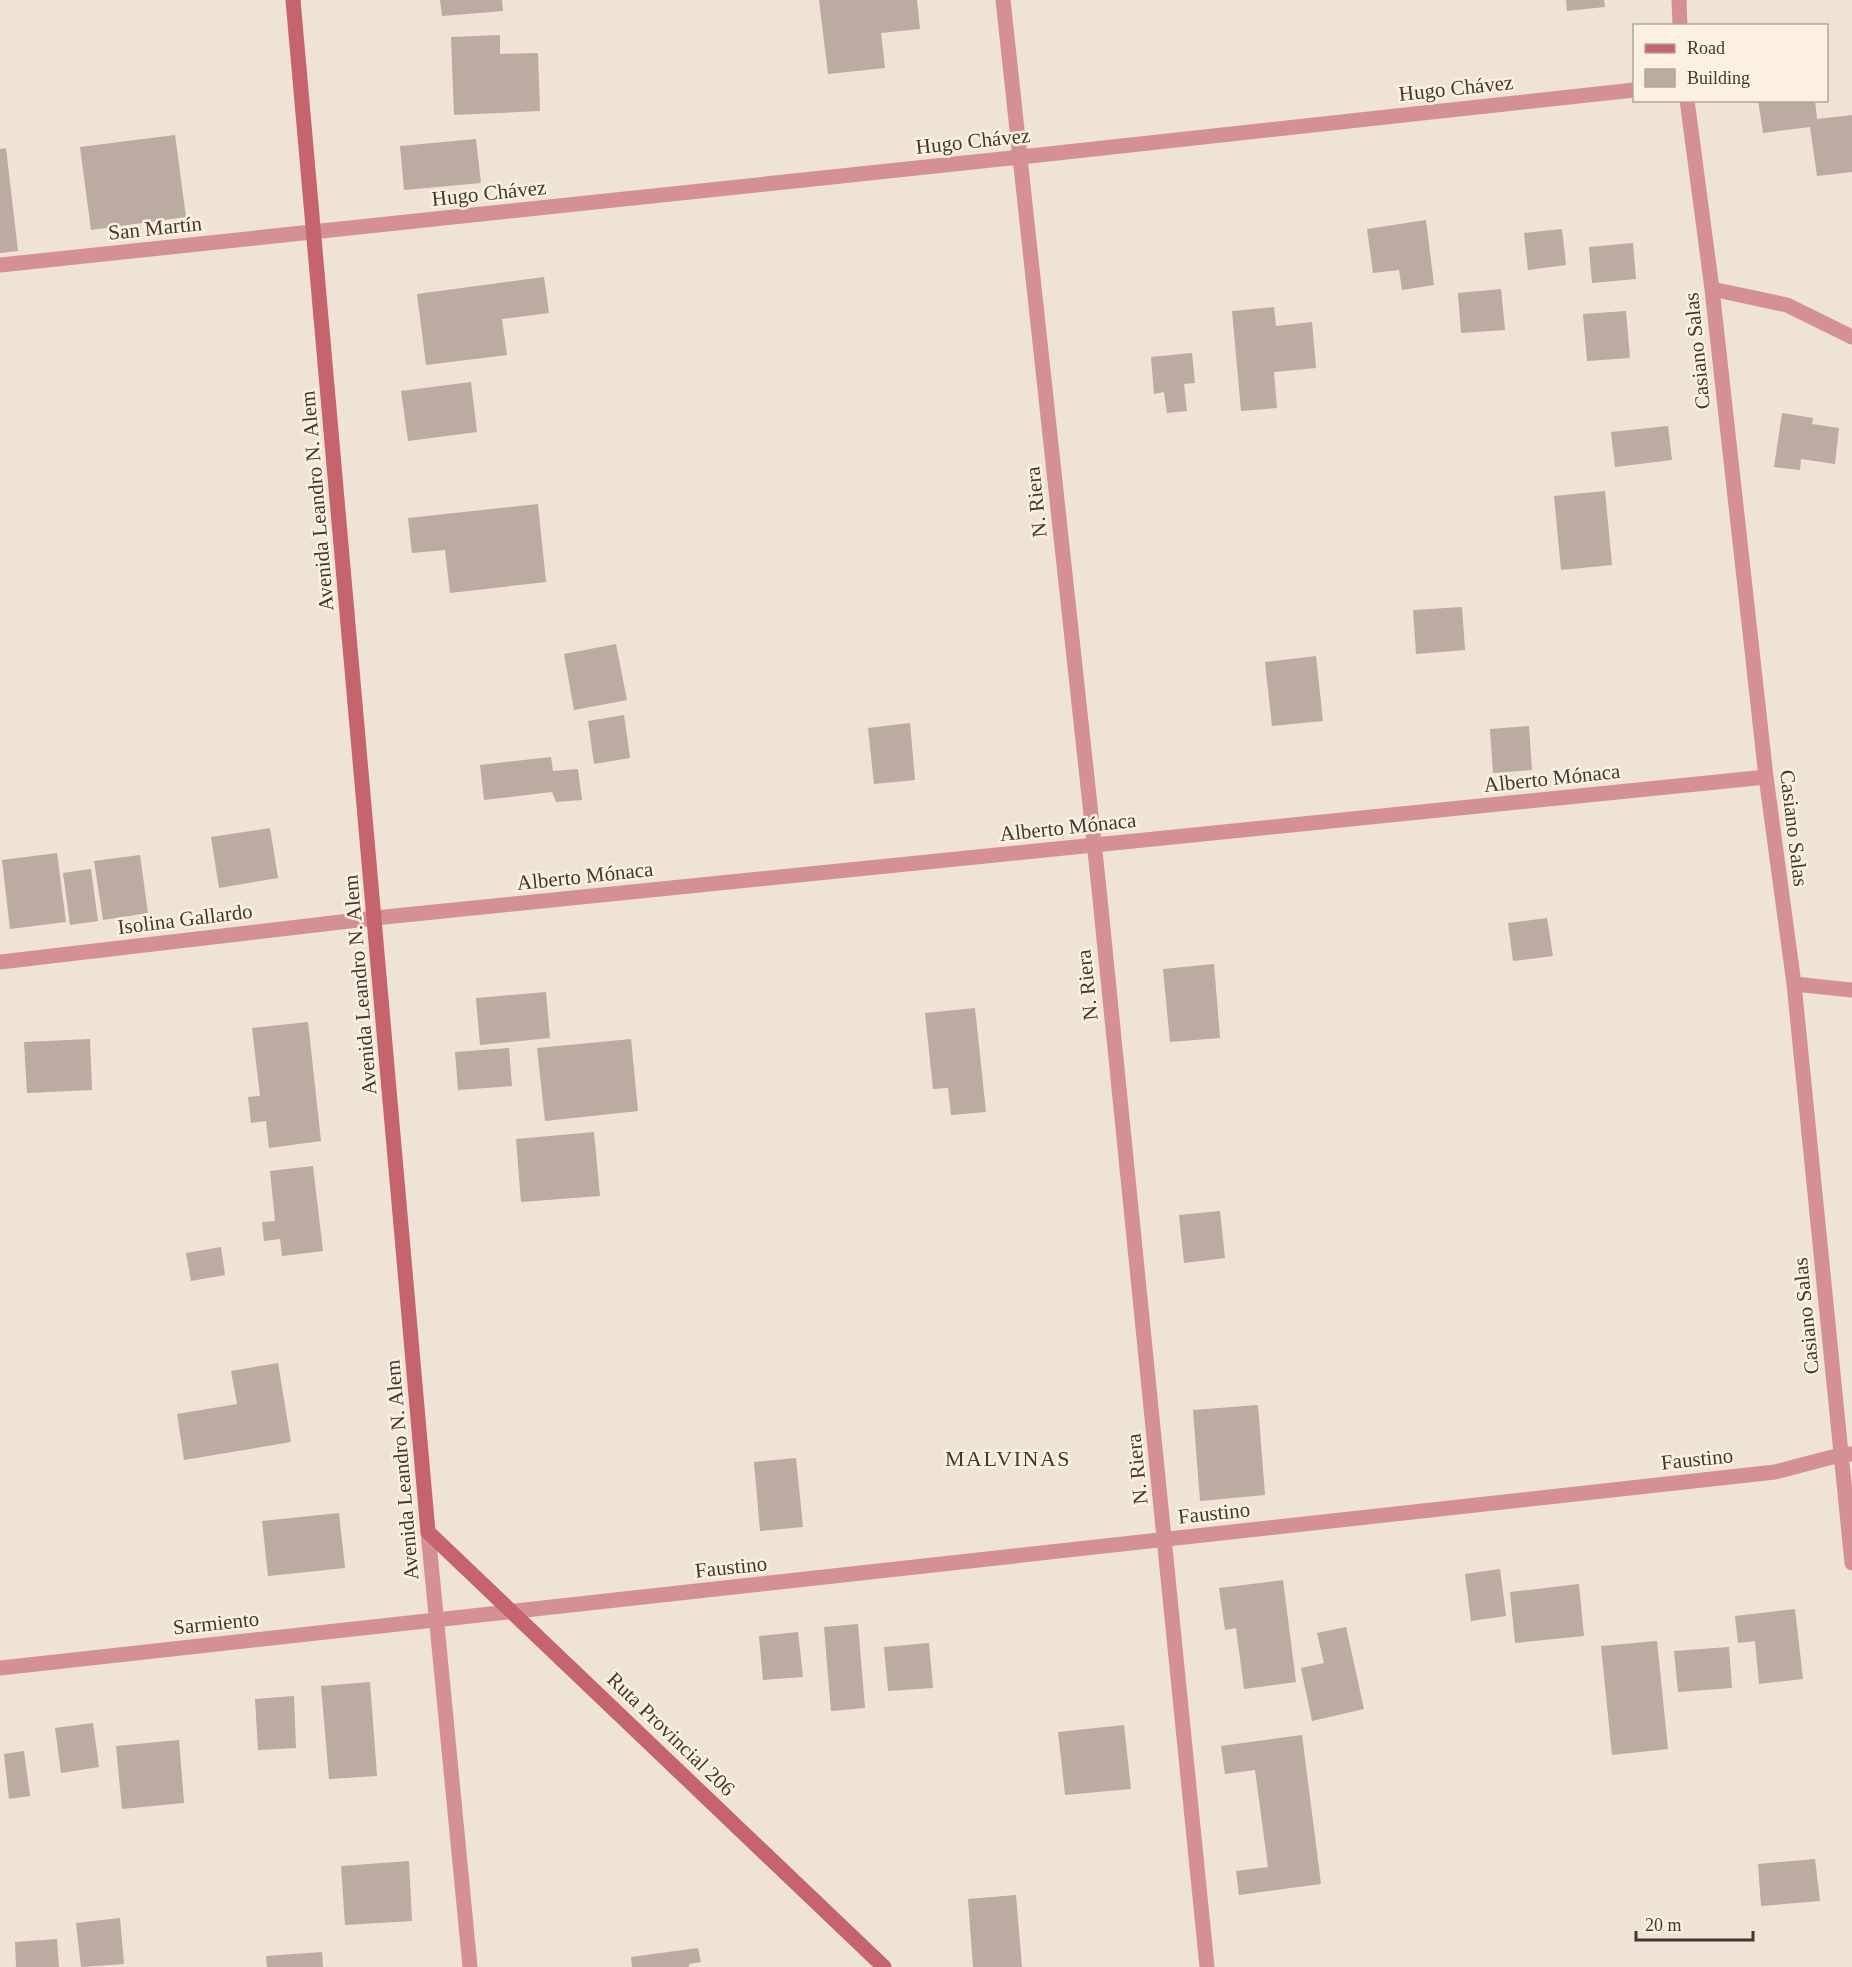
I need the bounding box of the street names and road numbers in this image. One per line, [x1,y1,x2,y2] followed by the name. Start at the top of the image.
[1398,70,1514,106] street label: Hugo Chávez
[915,123,1031,159] street label: Hugo Chávez
[431,175,547,211] street label: Hugo Chávez
[107,211,203,245] street label: San Martín
[1679,291,1715,411] street label: Casiano Salas
[295,390,339,612] street label: Avenida Leandro N. Alem
[1020,465,1052,539] street label: N. Riera
[1483,759,1622,797] street label: Alberto Mónaca
[1775,768,1813,888] street label: Casiano Salas
[999,808,1138,846] street label: Alberto Mónaca
[516,857,655,895] street label: Alberto Mónaca
[338,874,382,1096] street label: Avenida Leandro N. Alem
[116,899,254,939] street label: Isolina Gallardo
[1071,948,1103,1022] street label: N. Riera
[1788,1256,1824,1376] street label: Casiano Salas
[380,1359,424,1581] street label: Avenida Leandro N. Alem
[1121,1432,1153,1506] street label: N. Riera
[1660,1443,1734,1475] street label: Faustino
[1177,1497,1251,1529] street label: Faustino
[694,1551,768,1583] street label: Faustino
[172,1607,260,1639] street label: Sarmiento
[602,1667,740,1801] street label: Ruta Provincial 206

